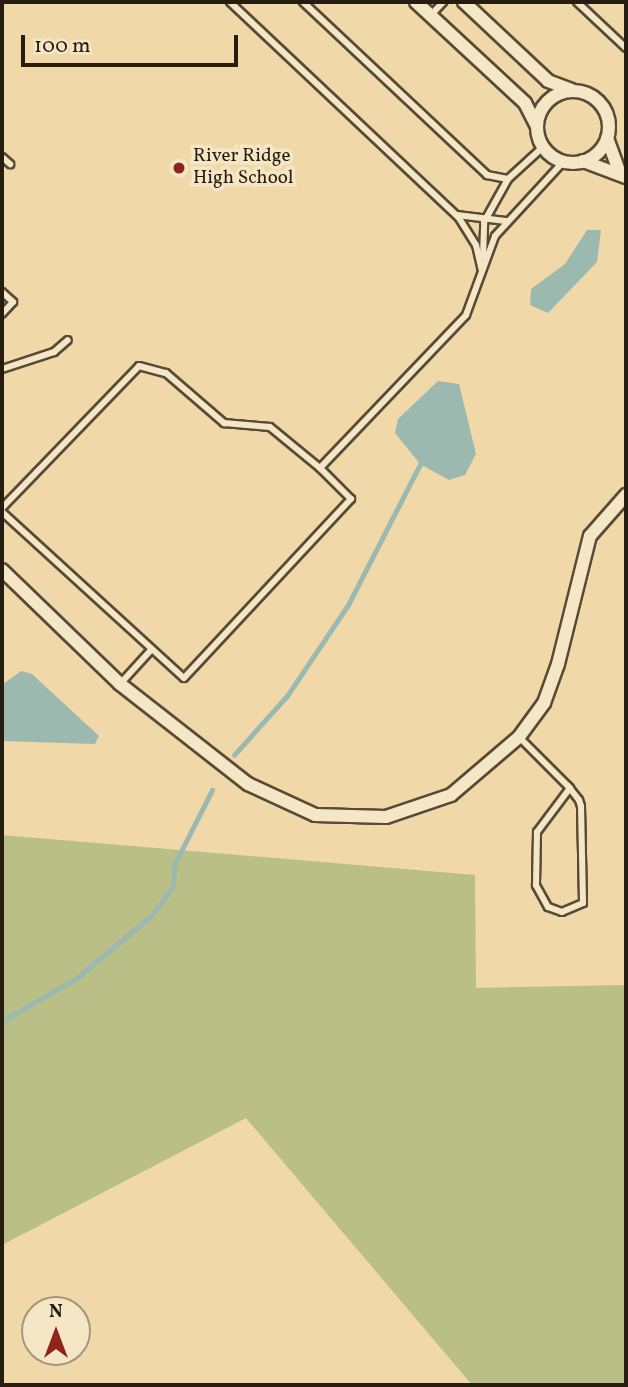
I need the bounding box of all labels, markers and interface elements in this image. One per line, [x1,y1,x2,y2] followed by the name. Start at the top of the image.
[24,21,242,65] scale bar
[34,32,91,61] text: 100 m
[193,146,293,190] place label: River Ridge High School
[171,160,187,176] marker: River Ridge High School
[21,1296,91,1366] north arrow
[49,1299,63,1325] text: N

